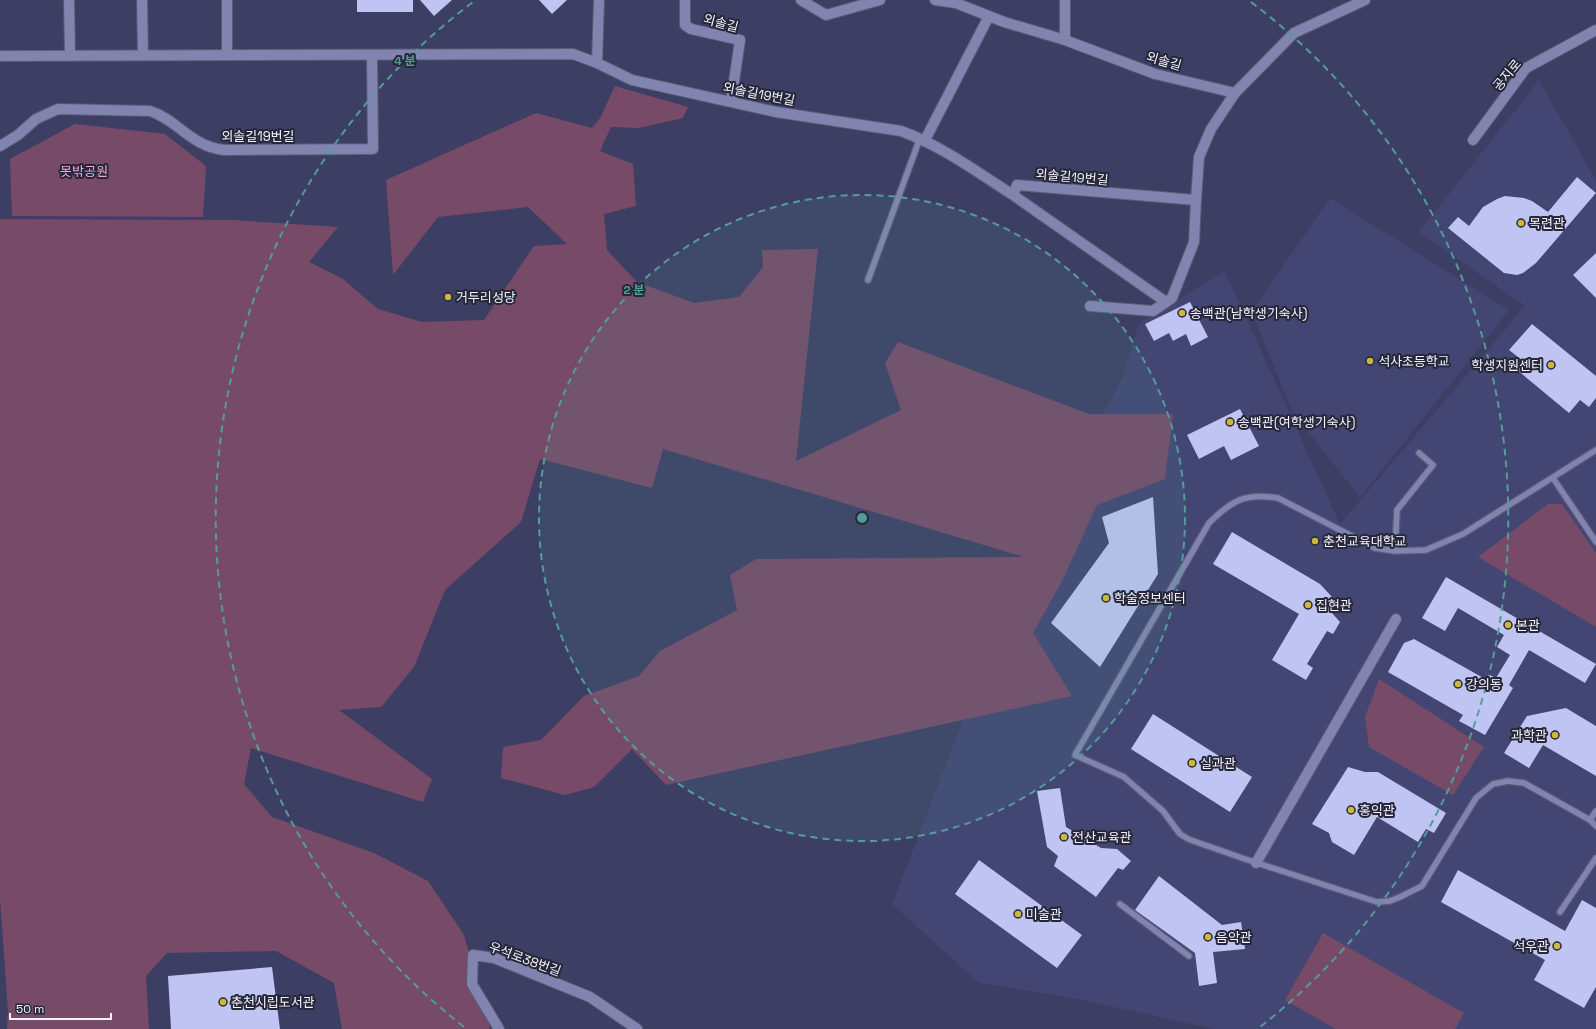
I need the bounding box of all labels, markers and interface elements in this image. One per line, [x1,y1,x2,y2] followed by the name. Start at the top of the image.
[701,10,741,36] street label: 외솔길
[1144,48,1184,74] street label: 외솔길
[394,53,416,69] text: 4 분
[1489,56,1525,94] street label: 공지로
[721,79,797,109] street label: 외솔길19번길
[221,128,295,145] street label: 외솔길19번길
[60,163,108,180] park label: 못밖공원
[1035,165,1109,189] street label: 외솔길19번길
[1529,215,1565,232] place label: 목련관
[1516,218,1526,228] marker: 목련관
[623,282,645,298] text: 2 분
[456,289,516,306] place label: 거두리성당
[443,292,453,302] marker: 거두리성당
[1190,305,1308,322] place label: 송백관(남학생기숙사)
[1177,308,1187,318] marker: 송백관(남학생기숙사)
[1378,353,1450,370] place label: 석사초등학교
[1365,356,1375,366] marker: 석사초등학교
[1471,357,1543,374] place label: 학생지원센터
[1546,360,1556,370] marker: 학생지원센터
[1238,414,1356,431] place label: 송백관(여학생기숙사)
[1225,417,1235,427] marker: 송백관(여학생기숙사)
[855,511,869,525] centre of rings
[1323,533,1407,550] place label: 춘천교육대학교
[1310,536,1320,546] marker: 춘천교육대학교
[1114,590,1186,607] place label: 학술정보센터
[1101,593,1111,603] marker: 학술정보센터
[1316,597,1352,614] place label: 집현관
[1303,600,1313,610] marker: 집현관
[1516,617,1540,634] place label: 본관
[1503,620,1513,630] marker: 본관
[1466,676,1502,693] place label: 강의동
[1453,679,1463,689] marker: 강의동
[1511,727,1547,744] place label: 과학관
[1550,730,1560,740] marker: 과학관
[1200,755,1236,772] place label: 실과관
[1187,758,1197,768] marker: 실과관
[1359,802,1395,819] place label: 홍익관
[1346,805,1356,815] marker: 홍익관
[1072,829,1132,846] place label: 전산교육관
[1059,832,1069,842] marker: 전산교육관
[1026,906,1062,923] place label: 미술관
[1013,909,1023,919] marker: 미술관
[1216,929,1252,946] place label: 음악관
[1203,932,1213,942] marker: 음악관
[486,938,564,980] street label: 우석로38번길
[1513,938,1549,955] place label: 석우관
[1552,941,1562,951] marker: 석우관
[231,994,315,1011] place label: 춘천시립도서관
[10,995,111,1021] scale bar
[218,997,228,1007] marker: 춘천시립도서관
[16,1001,44,1017] text: 50 m

